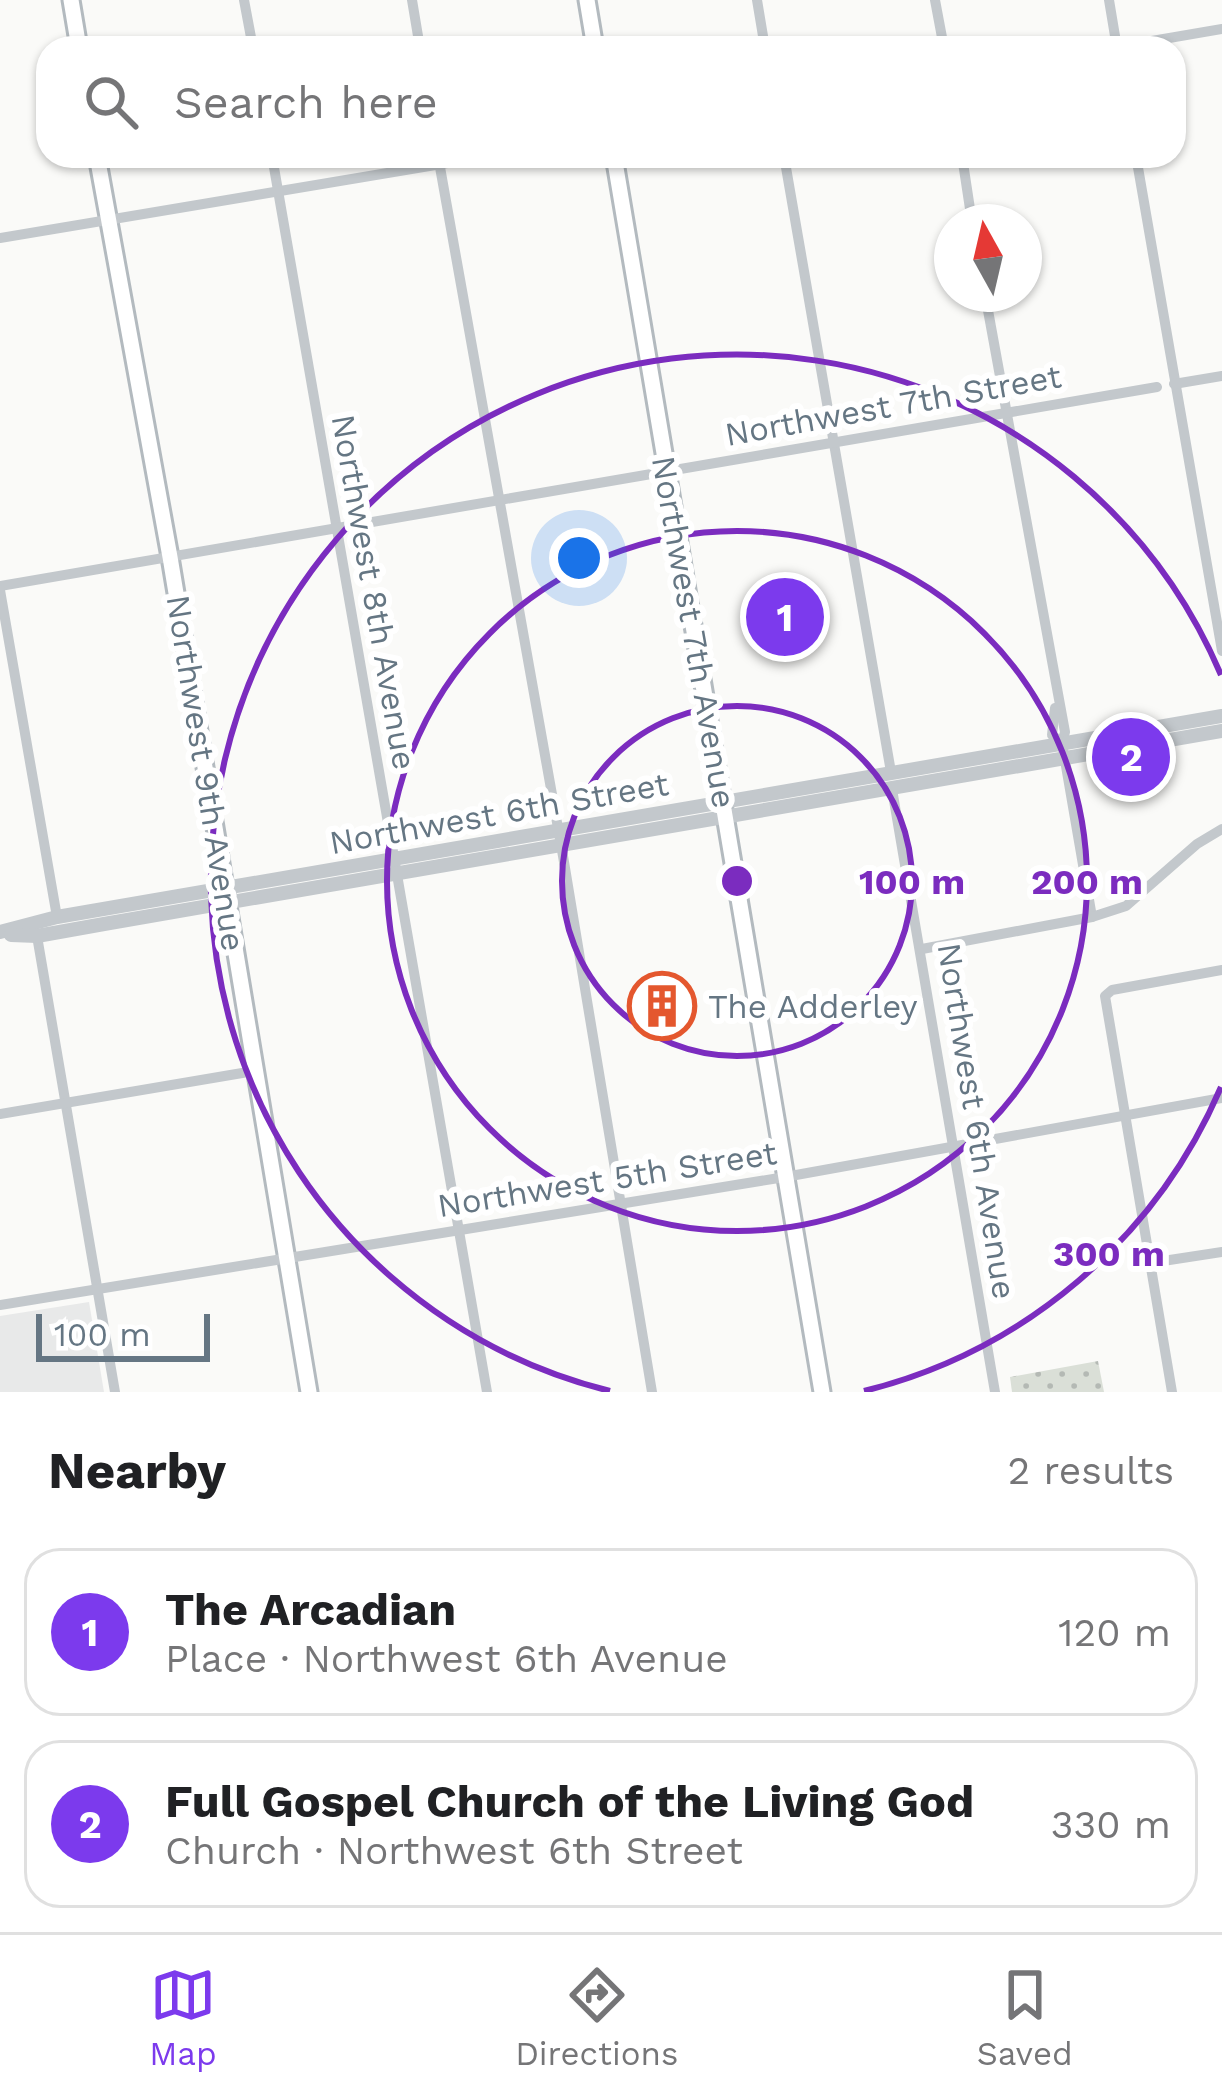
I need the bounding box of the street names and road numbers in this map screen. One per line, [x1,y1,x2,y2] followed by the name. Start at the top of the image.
[722,356,1064,454] street label: Northwest 7th Street
[324,411,424,773] street label: Northwest 8th Avenue
[644,453,744,811] street label: Northwest 7th Avenue
[159,592,253,954] street label: Northwest 9th Avenue
[326,764,672,862] street label: Northwest 6th Street
[930,940,1024,1302] street label: Northwest 6th Avenue
[435,1133,780,1225] street label: Northwest 5th Street

